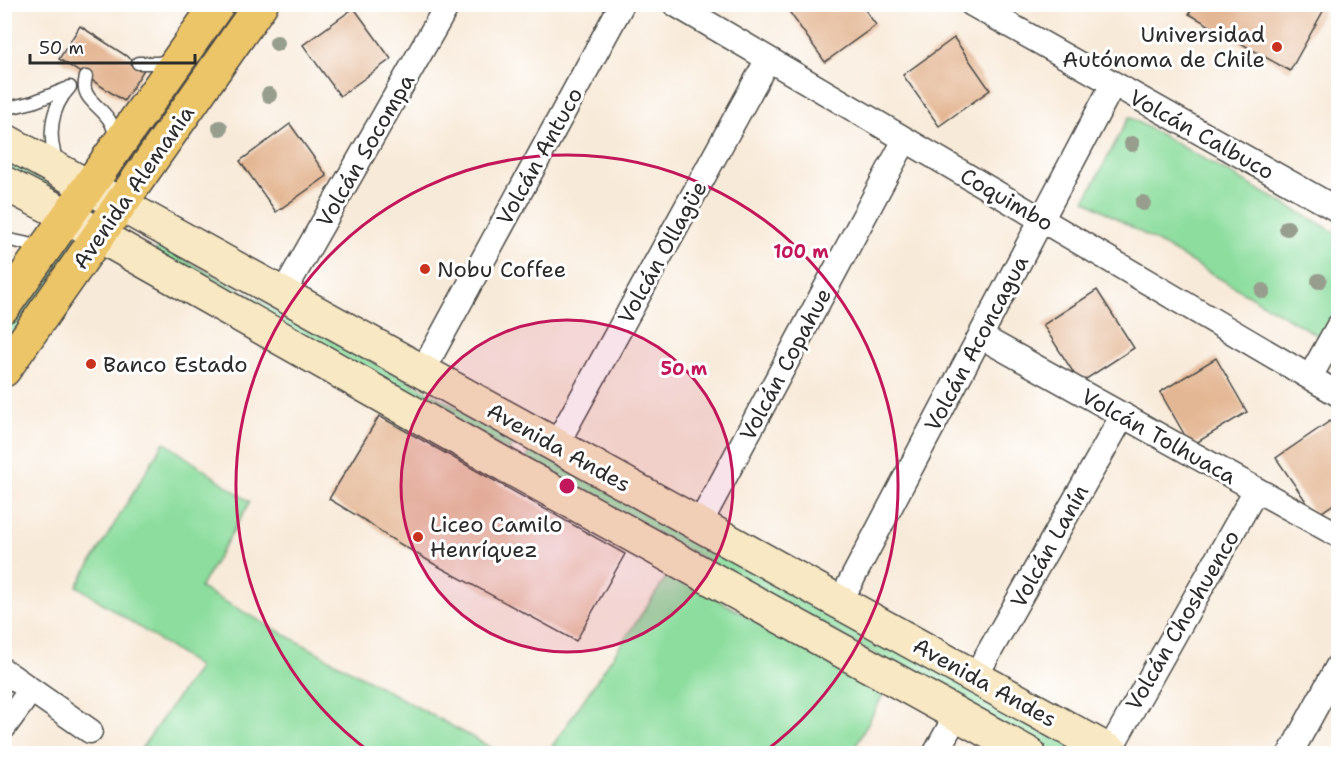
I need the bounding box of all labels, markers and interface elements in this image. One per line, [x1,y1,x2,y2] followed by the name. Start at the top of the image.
[1062,20,1265,74] place label: Universidad Autónoma de Chile
[30,27,195,65] scale bar
[39,36,84,60] text: 50 m
[1270,40,1284,54] marker: Universidad Autónoma de Chile
[310,68,421,232] street label: Volcán Socompa
[490,82,589,230] street label: Volcán Antuco
[1124,83,1279,186] street label: Volcán Calbuco
[66,99,201,275] street label: Avenida Alemania
[955,161,1059,238] street label: Coquimbo
[611,176,714,329] street label: Volcán Ollagüe
[773,240,829,264] text: 100 m
[918,250,1035,436] street label: Volcán Aconcagua
[437,255,566,284] place label: Nobu Coffee
[418,262,432,276] marker: Nobu Coffee
[733,283,838,446] street label: Volcán Copahue
[103,350,248,379] place label: Banco Estado
[84,357,98,371] marker: Banco Estado
[661,357,708,381] text: 50 m
[1076,382,1242,491] street label: Volcán Tolhuaca
[482,396,636,499] street label: Avenida Andes
[557,476,577,496] centre of rings
[1004,480,1095,613] street label: Volcán Lanín
[430,510,562,564] place label: Liceo Camilo Henríquez
[1119,525,1246,716] street label: Volcán Choshuenco
[411,530,425,544] marker: Liceo Camilo Henríquez
[908,631,1062,734] street label: Avenida Andes

